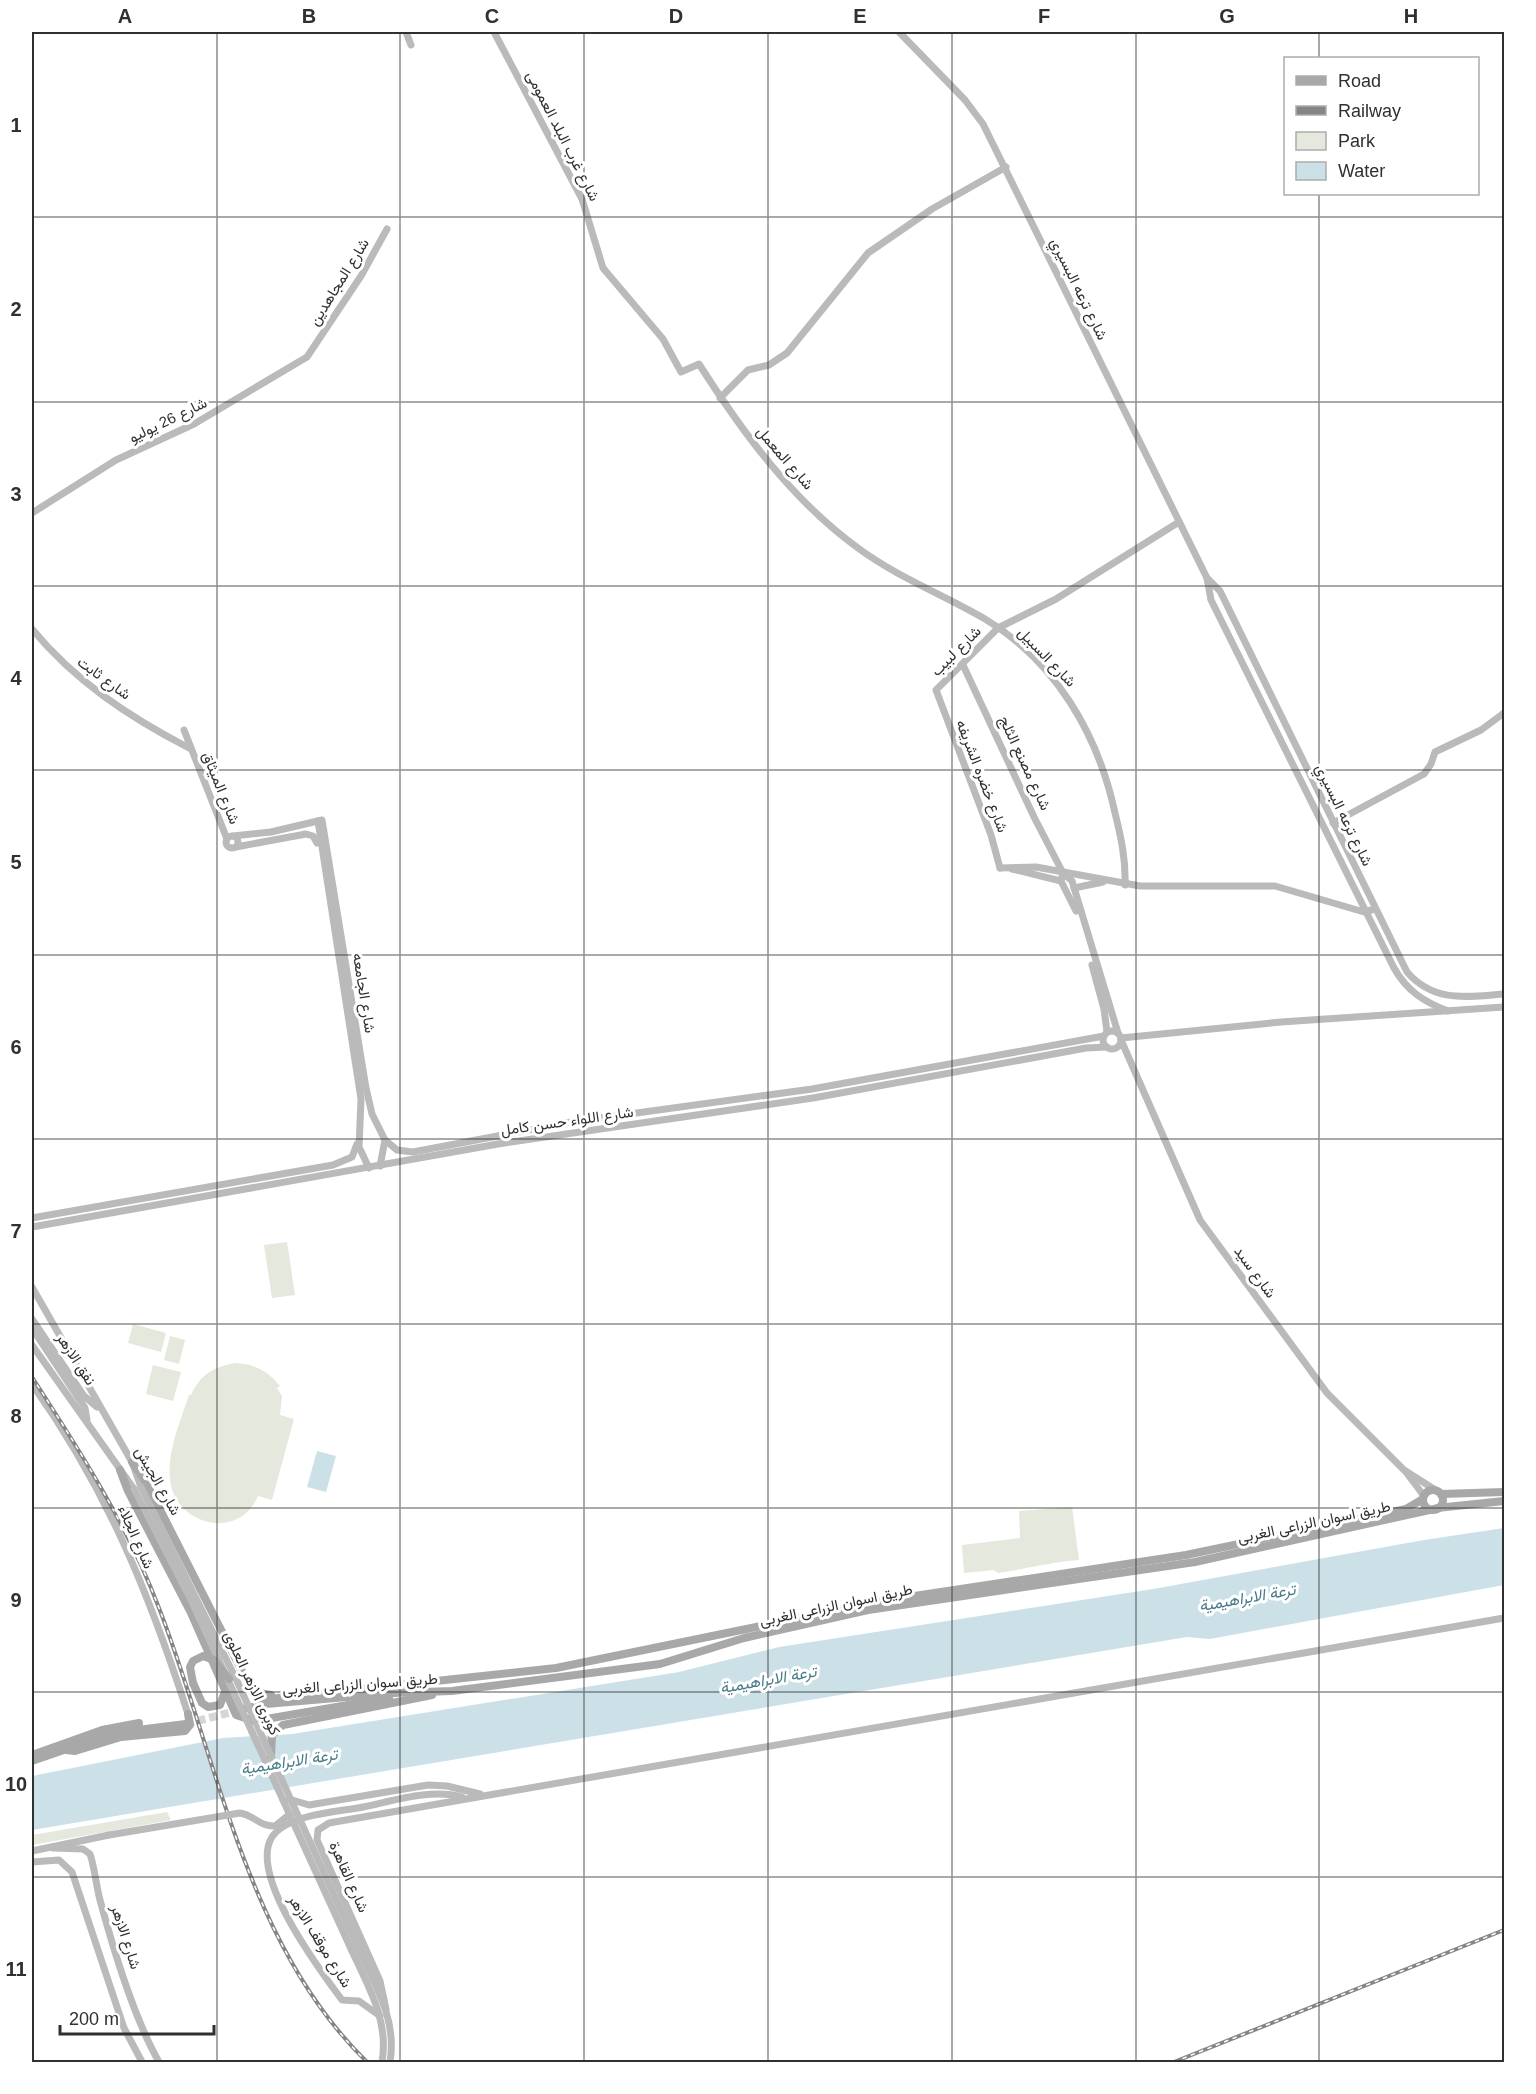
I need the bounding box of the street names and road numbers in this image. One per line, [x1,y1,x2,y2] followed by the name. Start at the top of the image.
[521,68,604,205] street label: شارع غرب البلد العمومى
[305,235,375,330] street label: شارع المجاهدين
[1043,235,1112,345] street label: شارع ترعه البسيري
[126,393,211,448] street label: شارع 26 يوليو
[751,423,817,495] street label: شارع المعمل
[927,622,986,681] street label: شارع لبيب
[1013,623,1080,692] street label: شارع السبيل
[73,653,134,705] street label: شارع ثابت
[993,713,1055,814] street label: شارع مصنع الثلج
[950,717,1012,836] street label: شارع خضره الشريفه
[197,749,244,828] street label: شارع الميثاق
[1308,761,1377,871] street label: شارع ترعه البسيري
[347,952,379,1035] street label: شارع الجامعه
[500,1103,635,1141] street label: شارع اللواء حسن كامل
[1229,1243,1280,1303] street label: شارع سيد
[51,1329,99,1389] street label: نفق الازهر
[129,1443,185,1520] street label: شارع الجيش
[1236,1497,1392,1548] street label: طريق اسوان الزراعى الغربى
[112,1503,158,1572] street label: شارع الجلاء
[758,1580,914,1631] street label: طريق اسوان الزراعى الغربى
[219,1628,284,1739] street label: كوبرى الازهر العلوى
[282,1670,439,1699] street label: طريق اسوان الزراعى الغربى
[324,1839,373,1916] street label: شارع القاهرة
[282,1890,356,1992] street label: شارع موقف الازهر
[105,1902,145,1972] street label: شارع الازهر

